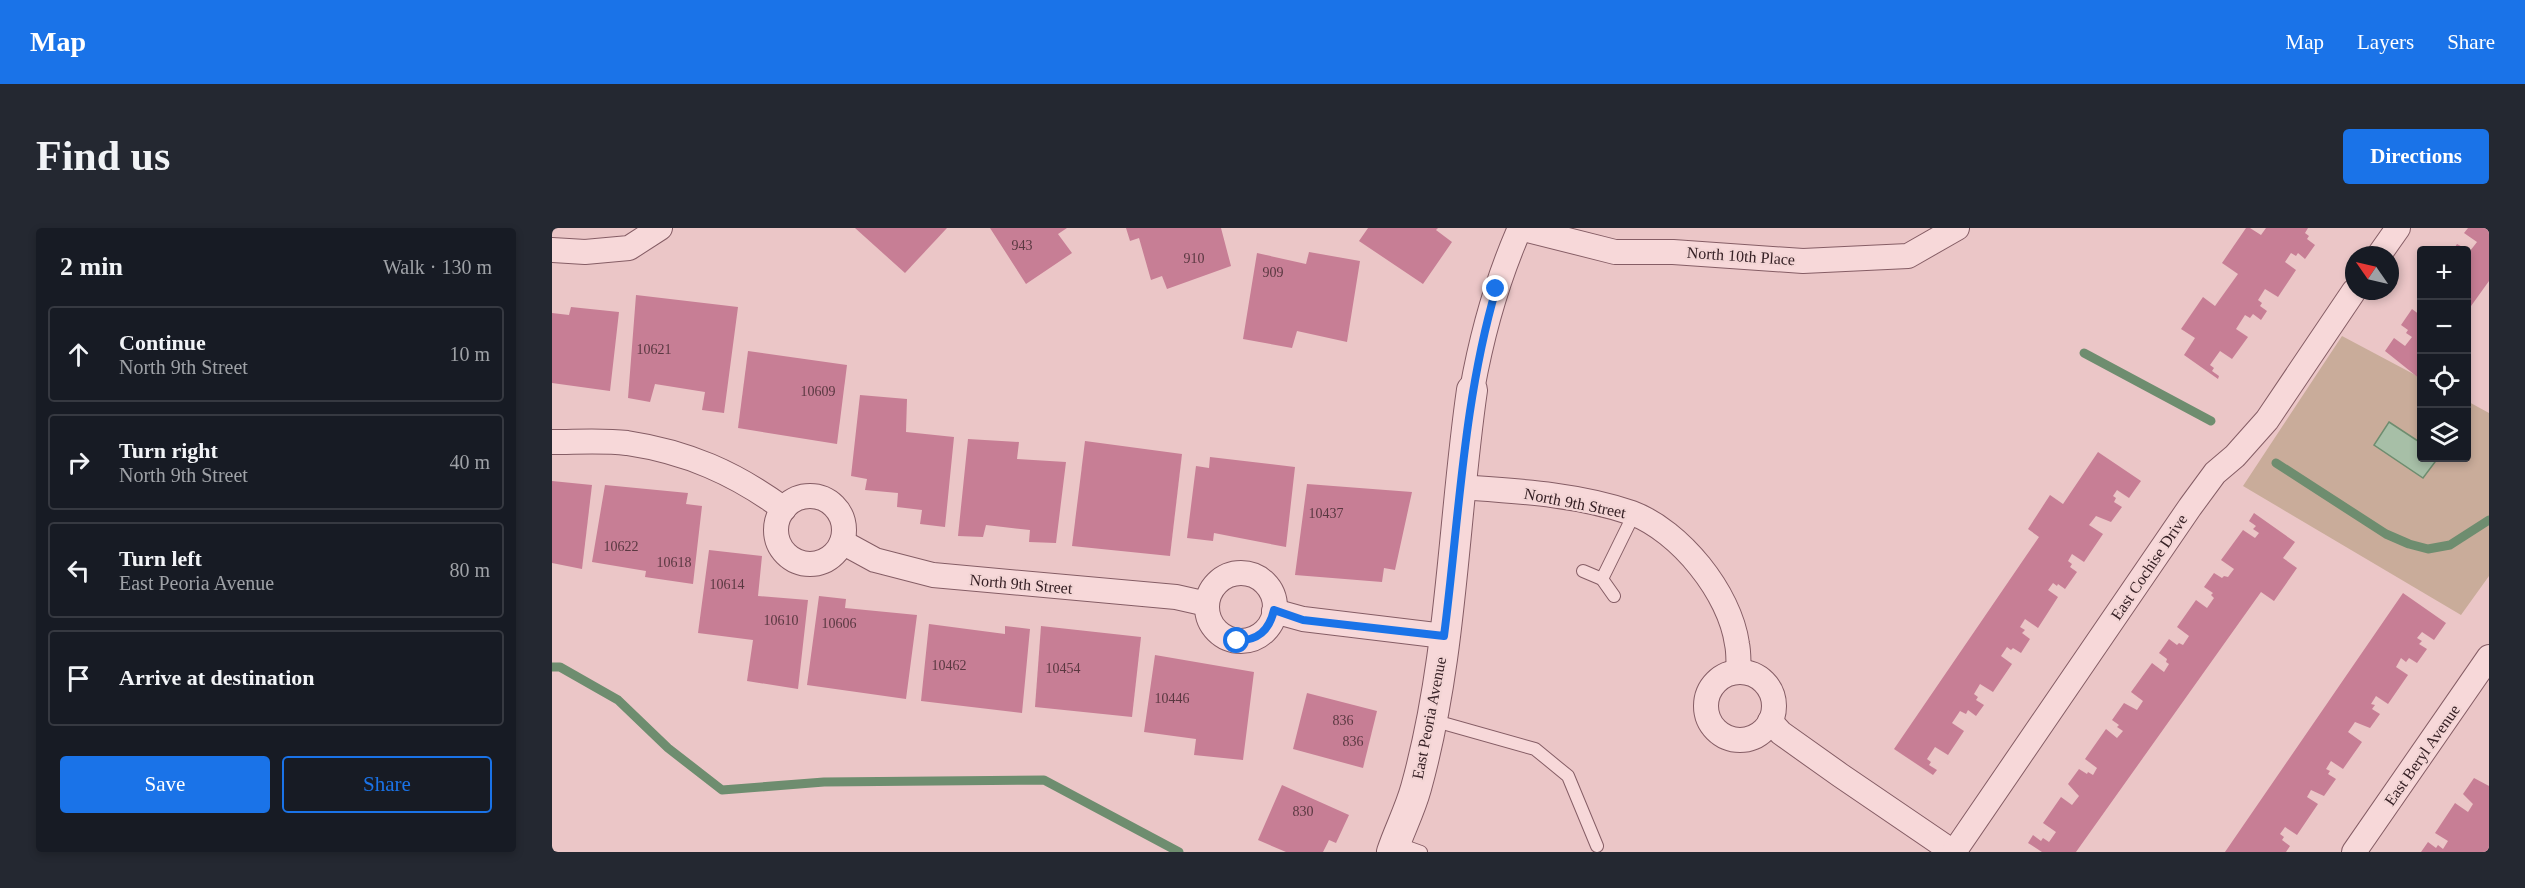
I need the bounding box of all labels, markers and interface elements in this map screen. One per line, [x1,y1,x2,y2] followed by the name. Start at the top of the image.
[30,26,86,57] text: Map
[2286,30,2324,54] text: Map
[2357,30,2414,54] text: Layers
[2447,30,2495,54] text: Share
[2343,129,2489,184] button: Directions
[36,133,170,179] text: Find us
[1012,238,1033,253] house number: 943
[1686,244,1796,268] street label: North 10th Place
[2345,246,2399,300] north arrow
[2417,246,2471,462] map controls
[2417,246,2471,300] button: +
[1184,251,1205,266] house number: 910
[60,252,123,281] text: 2 min
[383,256,492,278] text: Walk · 130 m
[1263,265,1284,280] house number: 909
[1482,275,1508,301] route end
[2417,300,2471,354] button: −
[119,330,206,355] text: Continue
[62,338,95,371] icon: ahead
[637,342,672,357] house number: 10621
[449,343,490,365] text: 10 m
[2417,354,2471,408] button: locate
[119,356,248,378] text: North 9th Street
[801,384,836,399] house number: 10609
[2417,408,2471,462] button: layers
[119,438,218,463] text: Turn right
[62,446,95,479] icon: right
[449,451,490,473] text: 40 m
[119,464,248,486] text: North 9th Street
[1523,485,1628,521] street label: North 9th Street
[1309,506,1344,521] house number: 10437
[2107,511,2191,623] street label: East Cochise Drive
[604,539,639,554] house number: 10622
[119,546,202,571] text: Turn left
[62,554,95,587] icon: left
[657,555,692,570] house number: 10618
[449,559,490,581] text: 80 m
[969,571,1074,597] street label: North 9th Street
[119,572,274,594] text: East Peoria Avenue
[710,577,745,592] house number: 10614
[764,613,799,628] house number: 10610
[822,616,857,631] house number: 10606
[1223,627,1249,653] route start
[1409,655,1449,781] street label: East Peoria Avenue
[932,658,967,673] house number: 10462
[1046,661,1081,676] house number: 10454
[62,662,95,695] icon: arrive
[119,665,315,690] text: Arrive at destination
[1155,691,1190,706] house number: 10446
[2381,701,2464,809] street label: East Beryl Avenue
[1333,713,1354,728] house number: 836
[1343,734,1364,749] house number: 836
[60,756,270,813] button: Save
[282,756,492,813] button: Share
[1293,804,1314,819] house number: 830

